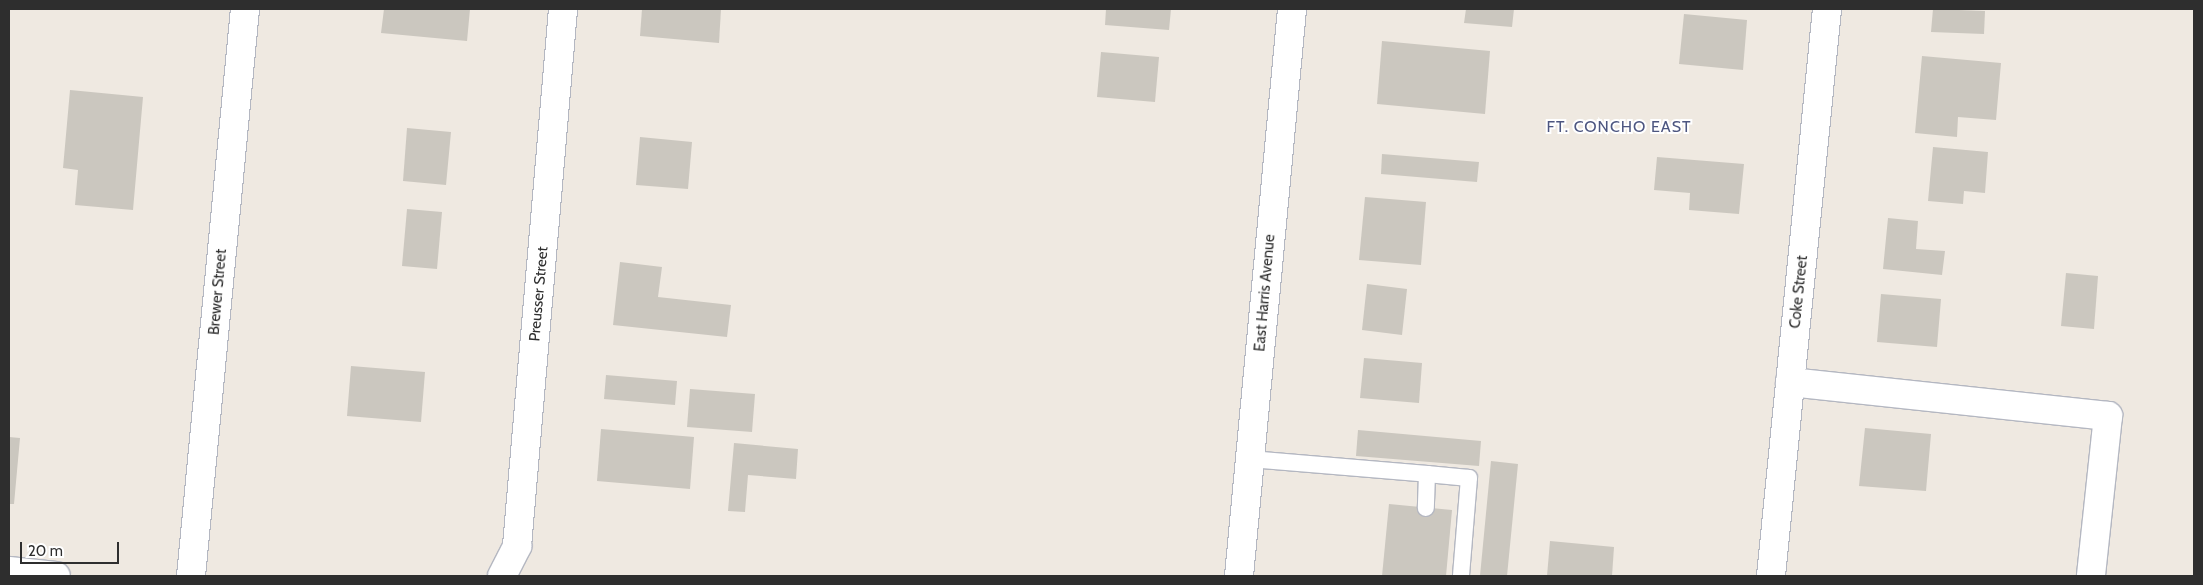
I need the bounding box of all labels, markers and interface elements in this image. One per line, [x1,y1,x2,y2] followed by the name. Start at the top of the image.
[1545,117,1693,137] district label: FT. CONCHO EAST
[1251,234,1279,352] street label: East Harris Avenue
[526,246,552,342] street label: Preusser Street
[205,248,231,336] street label: Brewer Street
[1786,255,1812,329] street label: Coke Street
[22,532,121,564] scale bar
[28,542,63,560] text: 20 m

